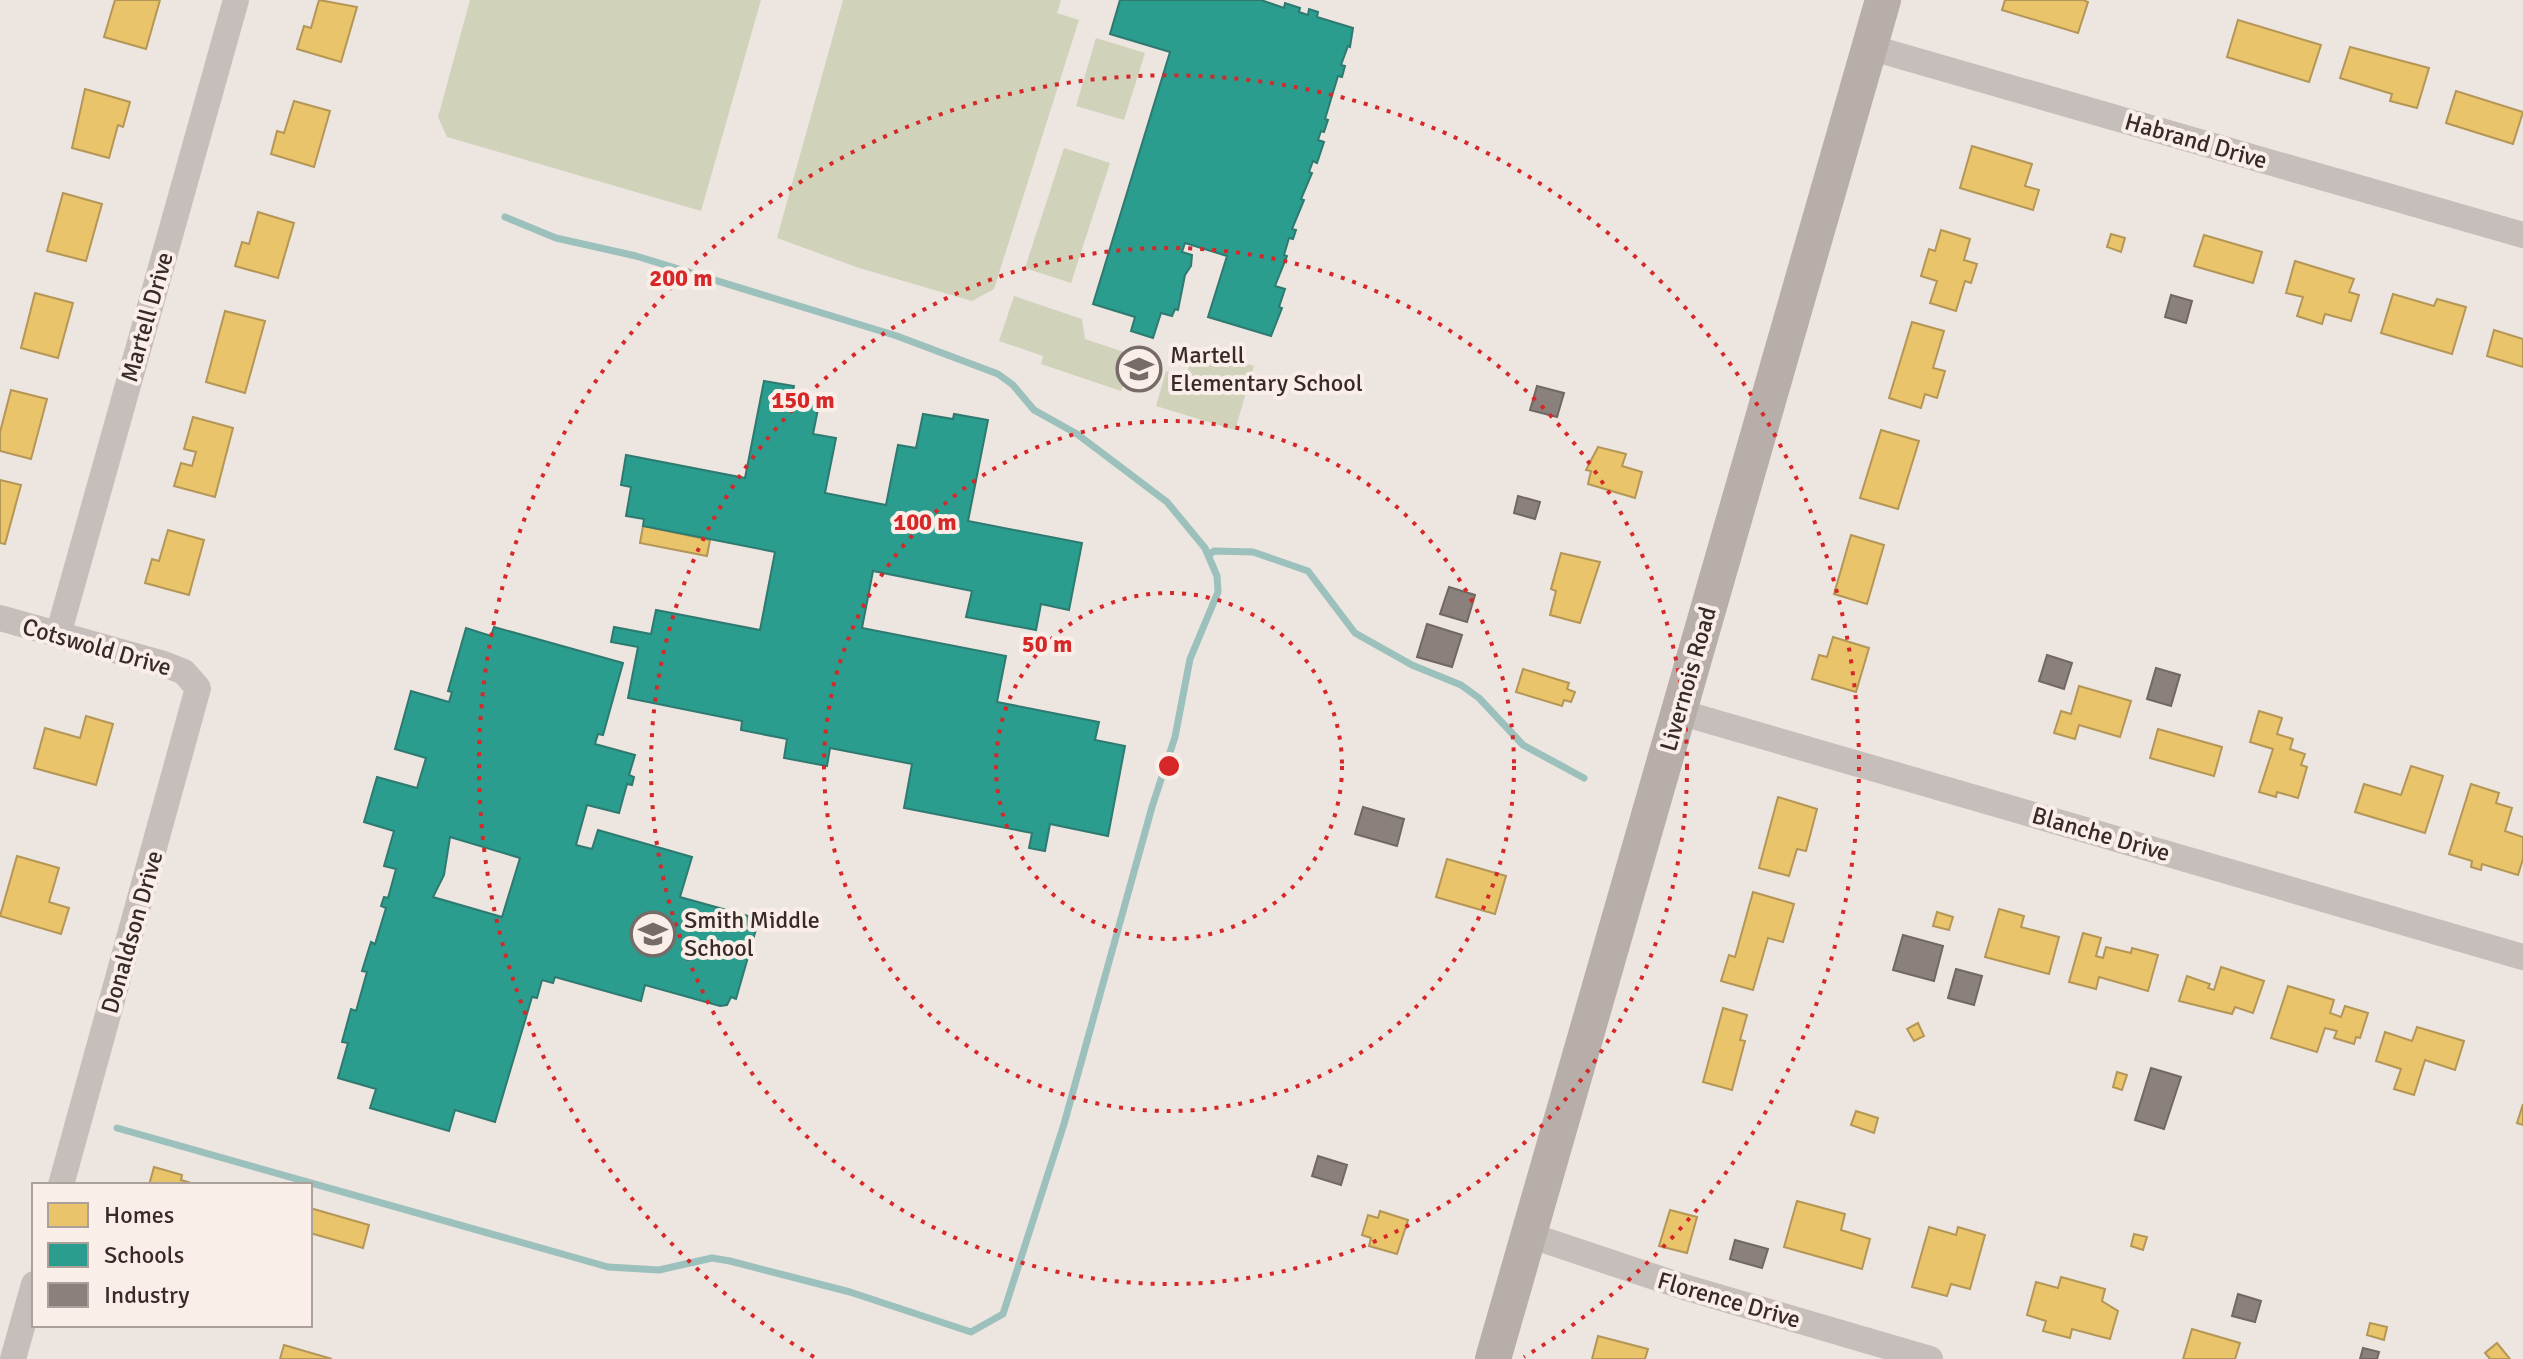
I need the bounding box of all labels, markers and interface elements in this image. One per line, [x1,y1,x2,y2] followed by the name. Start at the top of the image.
[2121,106,2271,176] street label: Habrand Drive
[114,249,180,385] street label: Martell Drive
[649,263,713,293] text: 200 m
[1170,340,1363,398] place label: Martell Elementary School
[1115,345,1163,393] school or university icon: Martell Elementary School
[771,385,835,415] text: 150 m
[893,507,957,537] text: 100 m
[1653,603,1723,755] street label: Livernois Road
[19,611,175,683] street label: Cotswold Drive
[1022,629,1072,659] text: 50 m
[1155,752,1183,780] centre of rings
[2029,800,2173,868] street label: Blanche Drive
[94,847,170,1017] street label: Donaldson Drive
[684,905,820,963] place label: Smith Middle School
[629,910,677,958] school or university icon: Smith Middle School
[32,1183,312,1327] legend
[104,1200,174,1230] text: Homes
[104,1240,184,1270] text: Schools
[1654,1265,1804,1335] street label: Florence Drive
[104,1280,190,1310] text: Industry

